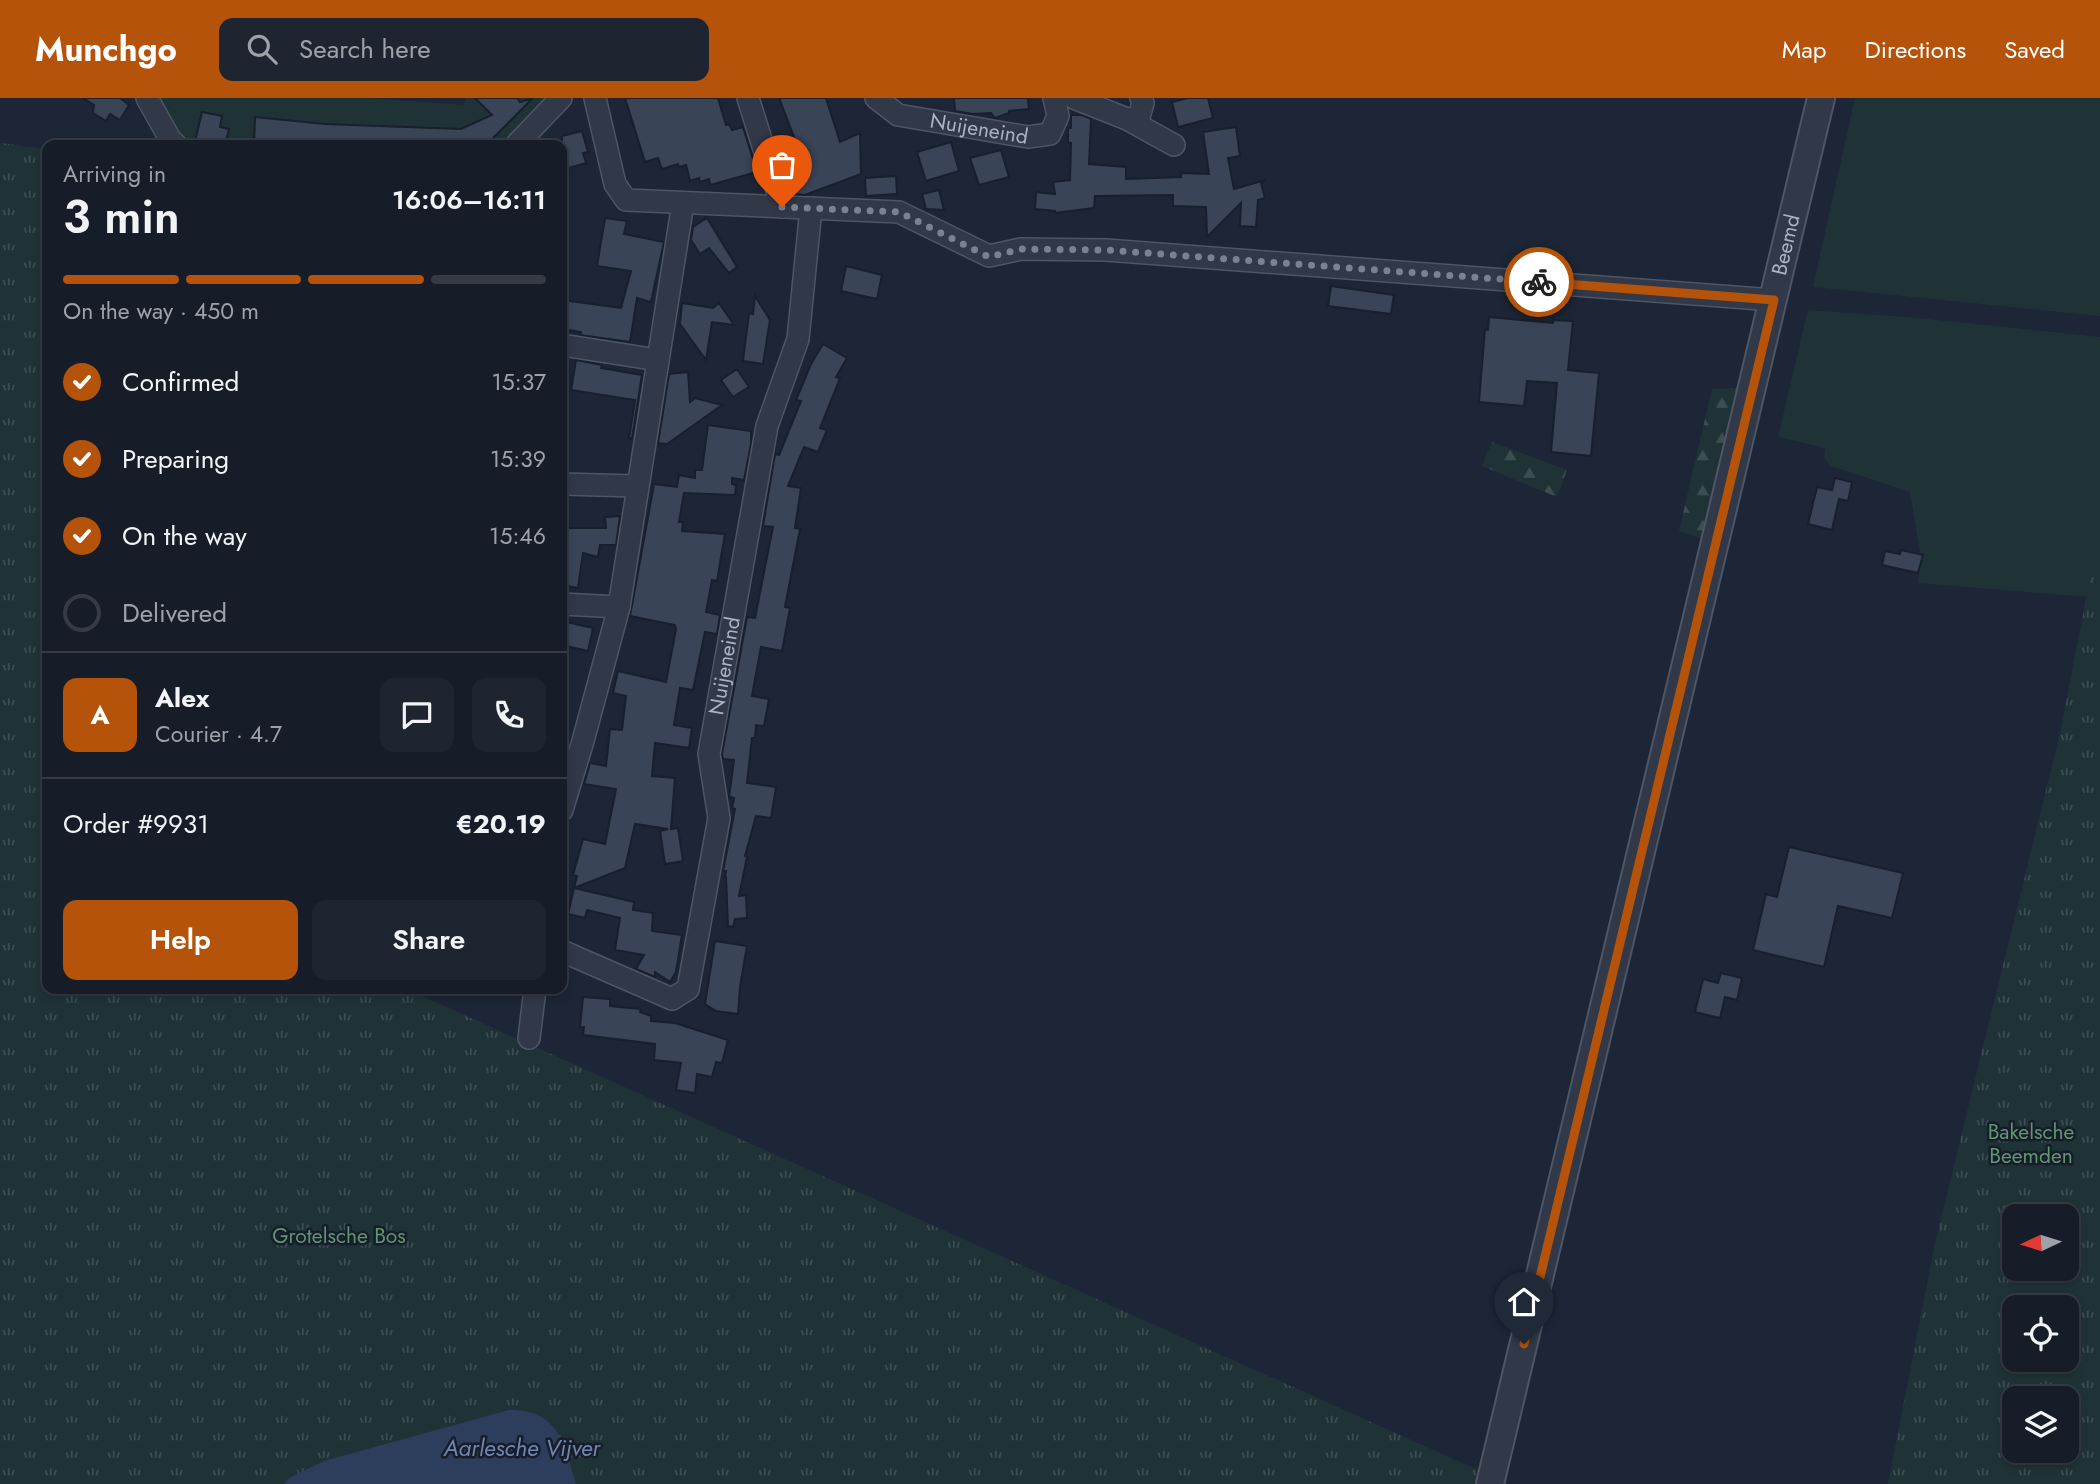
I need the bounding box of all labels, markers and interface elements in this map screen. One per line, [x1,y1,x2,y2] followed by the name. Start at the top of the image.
[219,18,709,81] search box
[35,26,177,73] text: Munchgo
[243,30,281,68] icon: search
[299,30,431,68] text: Search here
[1782,32,1827,67] text: Map
[1865,32,1966,67] text: Directions
[2004,32,2065,67] text: Saved
[928,106,1030,152] street label: Nuijeneind
[752,135,812,207] pin
[763,146,801,184] icon: bag
[63,157,166,191] text: Arriving in
[392,181,546,219] text: 16:06–16:11
[63,184,180,250] text: 3 min
[1764,211,1808,278] street label: Beemd
[1504,247,1574,317] courier
[1520,263,1558,301] icon: bike
[63,294,259,328] text: On the way · 450 m
[63,363,101,401] icon: check
[122,363,239,401] text: Confirmed
[491,365,546,399] text: 15:37
[63,440,101,478] icon: check
[122,440,229,478] text: Preparing
[490,442,546,476] text: 15:39
[63,517,101,555] icon: check
[122,517,247,555] text: On the way
[489,519,546,553] text: 15:46
[122,594,227,632] text: Delivered
[701,614,748,717] street label: Nuijeneind
[380,678,454,752] button: chat
[472,678,546,752] button: phone
[155,679,209,717] text: Alex
[90,696,110,734] text: A
[155,717,282,751] text: Courier · 4.7
[63,805,209,843] text: Order #9931
[456,805,546,843] text: €20.19
[63,900,298,980] button: Help
[312,900,546,980] button: Share
[1988,1117,2075,1171] park label: Bakelsche Beemden
[2002,1204,2079,1281] north arrow
[2002,1204,2079,1463] map controls
[272,1221,406,1251] park label: Grotelsche Bos
[1494,1272,1554,1344] pin
[1505,1283,1543,1321] icon: home
[2002,1295,2079,1372] button: locate
[2002,1386,2079,1463] button: layers
[443,1431,601,1465] water label: Aarlesche Vijver

